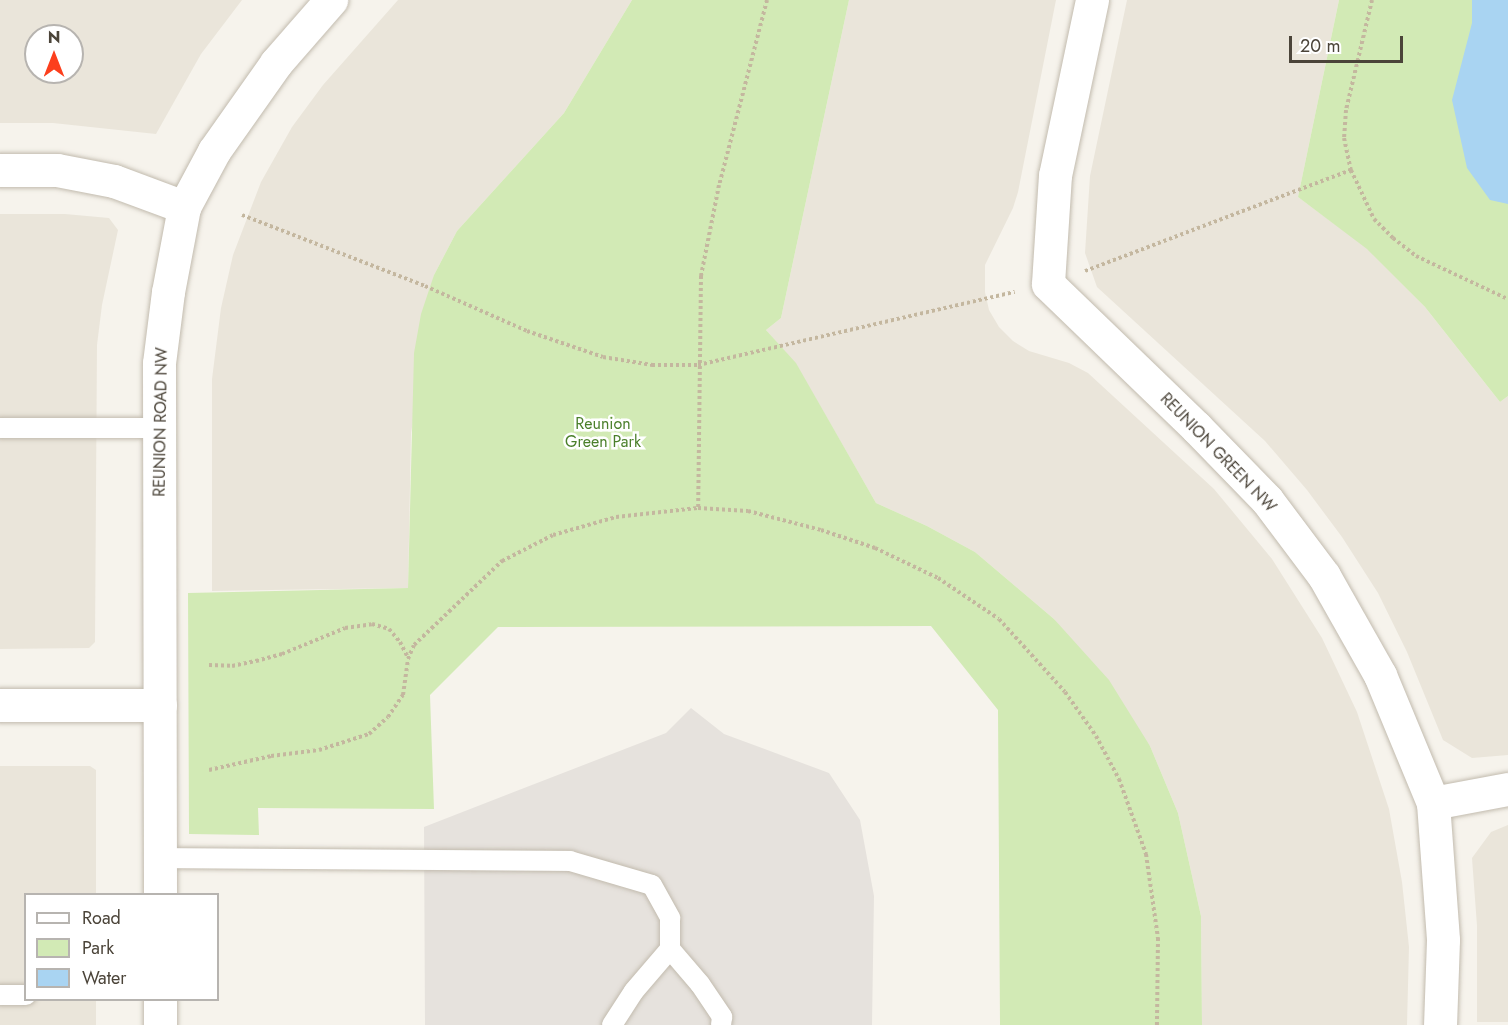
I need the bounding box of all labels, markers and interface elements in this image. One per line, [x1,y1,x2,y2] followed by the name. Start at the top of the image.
[24,24,84,84] north arrow
[1292,24,1406,62] scale bar
[48,26,60,49] text: N
[1300,33,1340,59] text: 20 m
[150,347,172,497] street label: REUNION ROAD NW
[1156,389,1280,517] street label: REUNION GREEN NW
[565,414,641,452] park label: Reunion Green Park
[24,893,219,1001] legend
[82,905,121,931] text: Road
[82,935,114,961] text: Park
[82,965,126,991] text: Water

